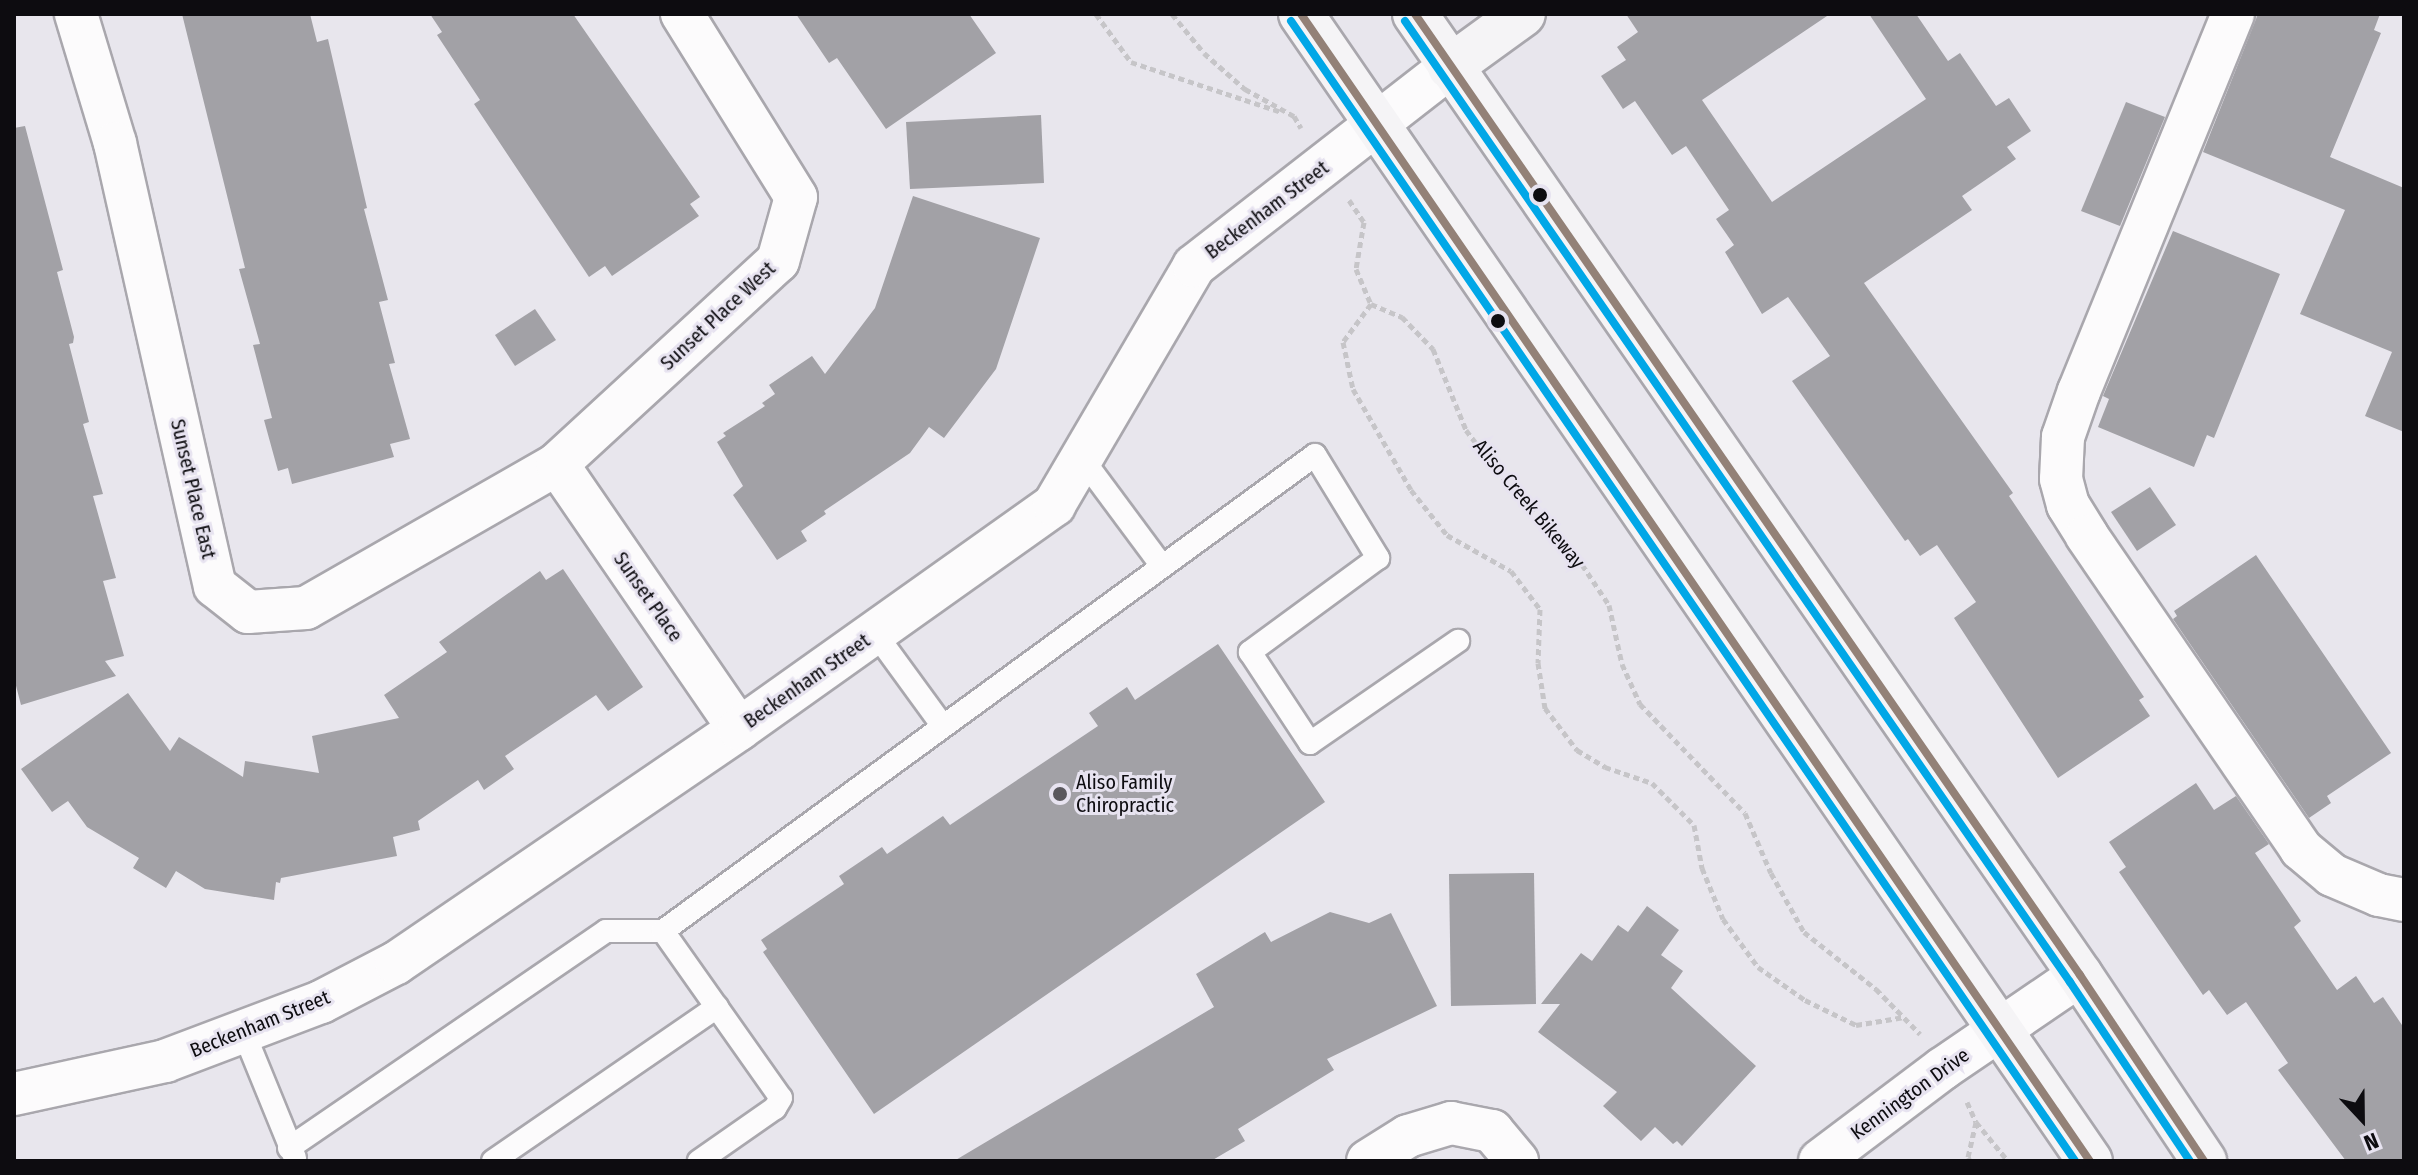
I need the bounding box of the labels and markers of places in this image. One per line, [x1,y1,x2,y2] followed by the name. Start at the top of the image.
[1532,187,1548,203] unlabelled marker
[1490,313,1506,329] unlabelled marker
[1076,770,1174,817] place label: Aliso Family Chiropractic
[1051,785,1069,803] marker: Aliso Family Chiropractic

